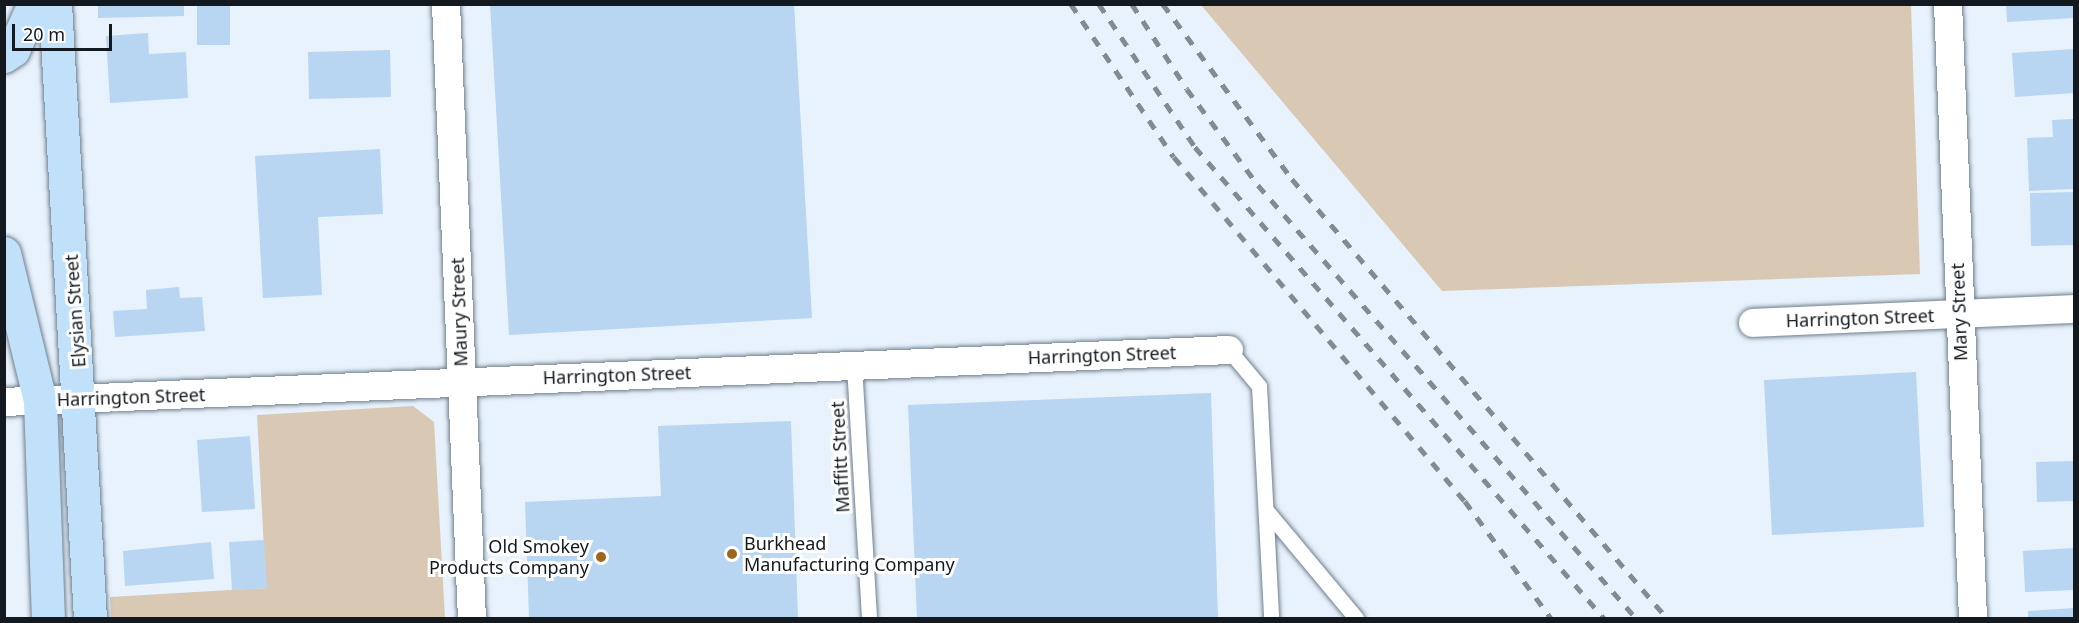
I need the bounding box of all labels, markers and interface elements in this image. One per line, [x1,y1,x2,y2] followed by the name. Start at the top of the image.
[15,12,116,50] scale bar
[23,22,65,46] text: 20 m
[60,254,90,368] street label: Elysian Street
[446,257,472,367] street label: Maury Street
[1946,263,1972,361] street label: Mary Street
[1785,305,1935,331] street label: Harrington Street
[1027,342,1177,368] street label: Harrington Street
[542,362,692,388] street label: Harrington Street
[56,384,206,410] street label: Harrington Street
[826,401,854,513] street label: Maffitt Street
[744,533,955,576] place label: Burkhead Manufacturing Company
[429,536,589,578] place label: Old Smokey Products Company
[725,547,739,561] marker: Burkhead Manufacturing Company
[594,550,608,564] marker: Old Smokey Products Company

